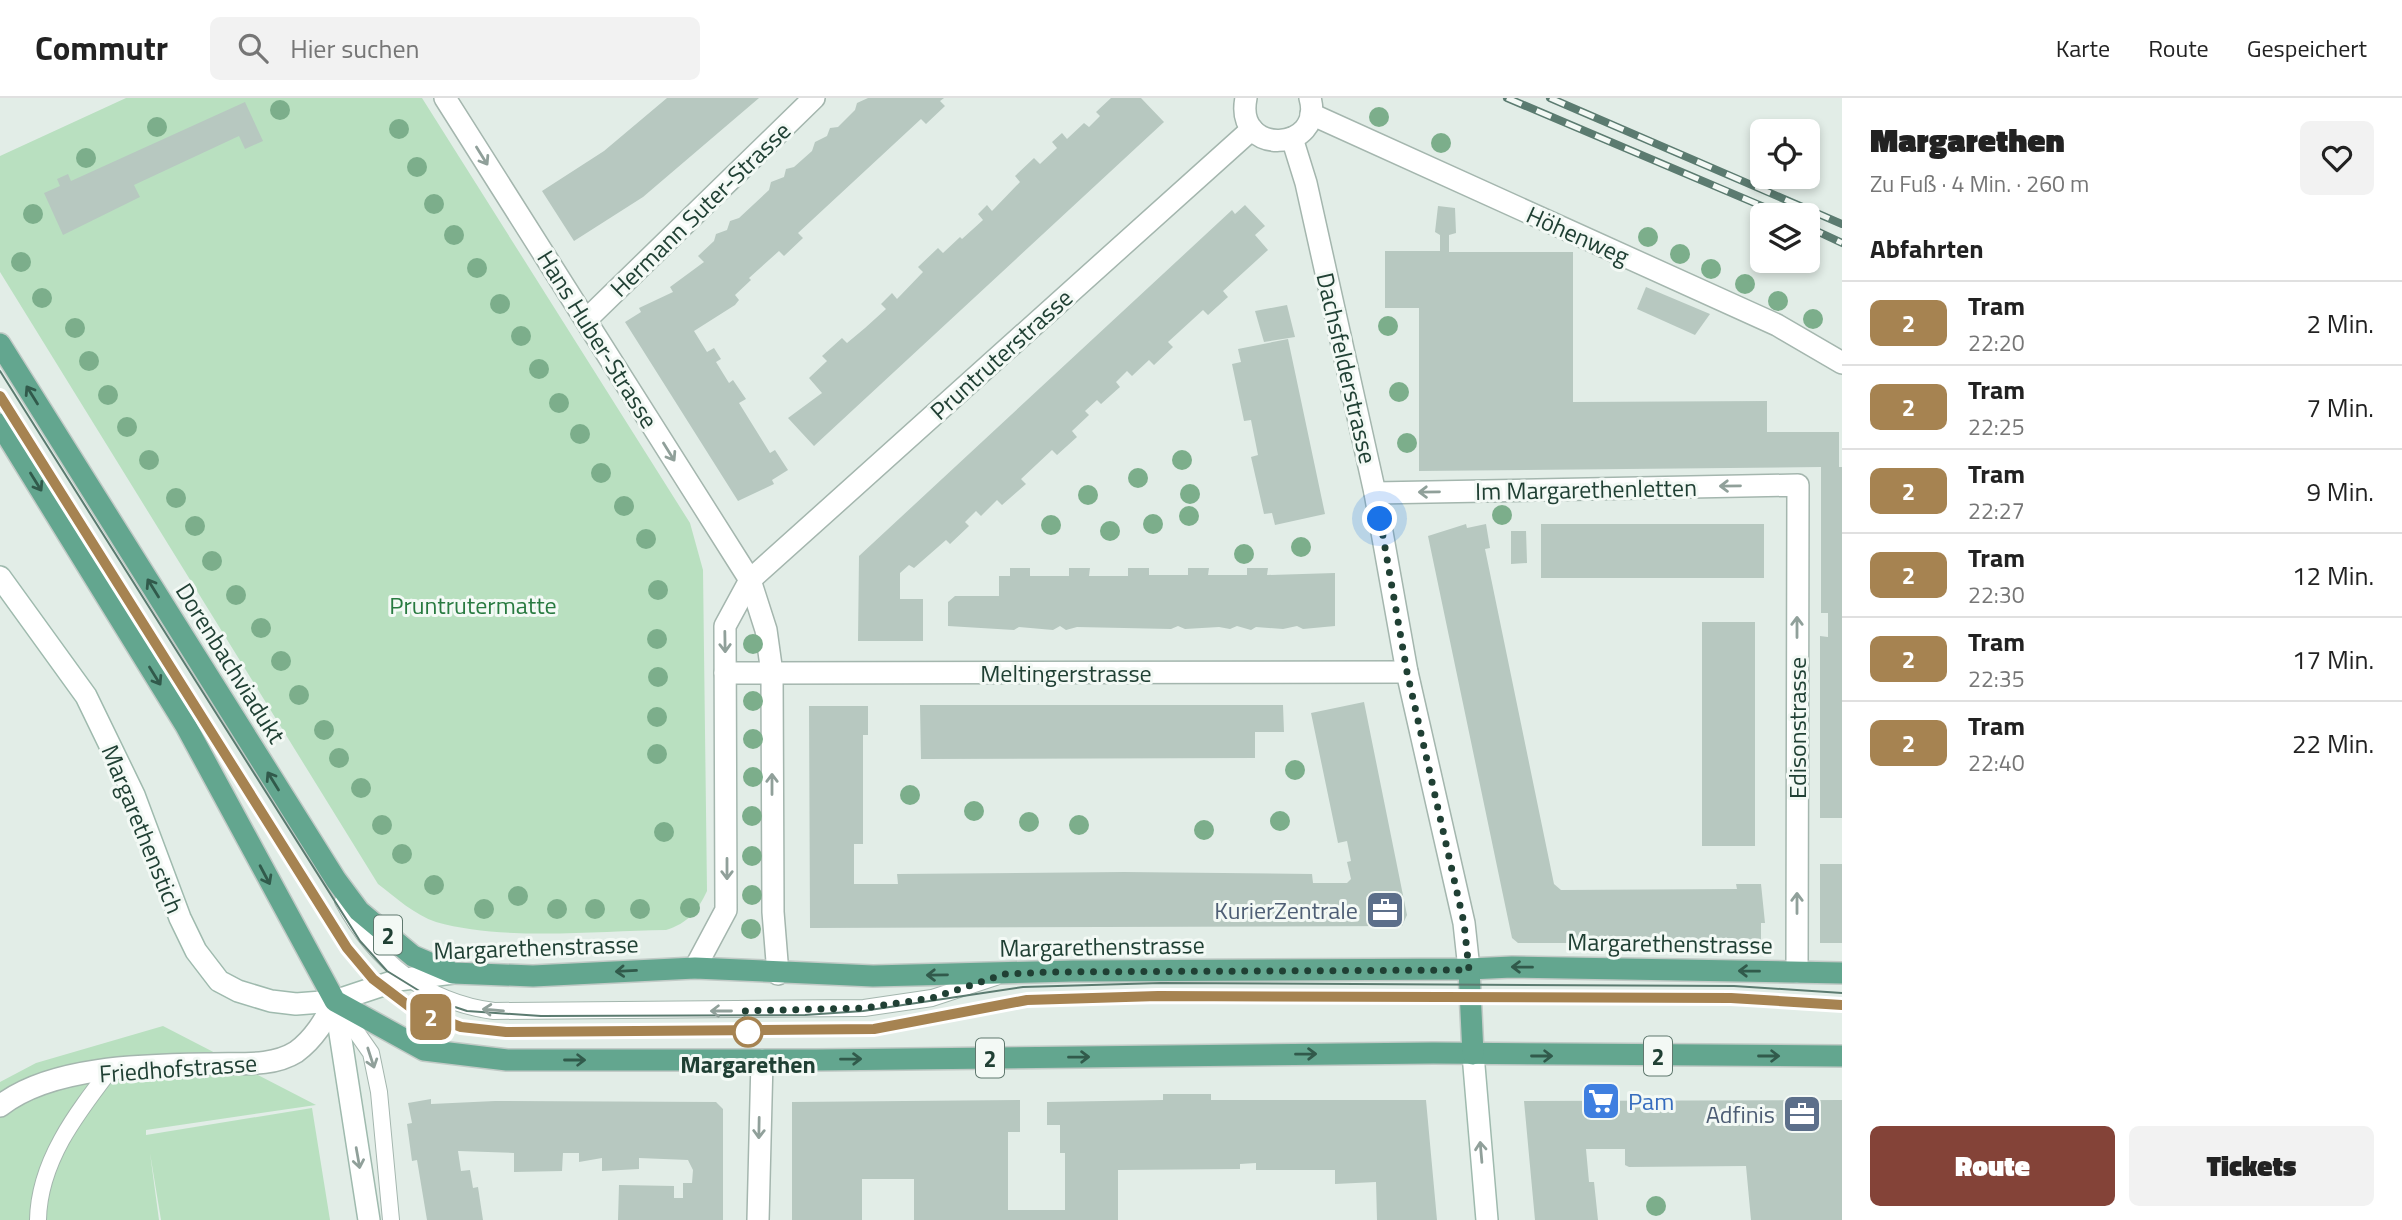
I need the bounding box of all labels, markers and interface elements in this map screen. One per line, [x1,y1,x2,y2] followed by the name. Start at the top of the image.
[210,17,700,80] search box
[35,23,168,73] text: Commutr
[234,29,272,67] icon: search
[290,29,420,68] text: Hier suchen
[2056,30,2110,66] text: Karte
[2148,30,2209,66] text: Route
[2247,30,2367,66] text: Gespeichert
[602,113,798,305] street label: Hermann Suter-Strasse
[1870,115,2065,165] text: Margarethen
[1750,119,1820,273] map controls
[1750,119,1820,189] button: locate
[2300,121,2374,195] button: heart
[475,145,489,165] one-way arrow
[1870,166,2089,201] text: Zu Fuß · 4 Min. · 260 m
[1521,196,1635,274] street label: Höhenweg
[1750,203,1820,273] button: layers
[1870,229,1984,268] text: Abfahrten
[529,243,667,435] street label: Hans Huber-Strasse
[1308,269,1386,467] street label: Dachsfelderstrasse
[922,280,1080,428] street label: Pruntruterstrasse
[1968,286,2025,325] text: Tram
[2307,304,2374,343] text: 2 Min.
[1902,305,1915,341] text: 2
[1968,325,2025,360] text: 22:20
[1968,370,2025,409] text: Tram
[24,386,38,406] one-way arrow
[2307,388,2374,427] text: 7 Min.
[1902,389,1915,425] text: 2
[1968,409,2025,444] text: 22:25
[662,441,676,461] one-way arrow
[1968,454,2025,493] text: Tram
[1475,469,1697,509] street label: Im Margarethenletten
[28,472,43,491] one-way arrow
[2307,472,2374,511] text: 9 Min.
[1902,473,1915,509] text: 2
[1718,479,1741,493] one-way arrow
[1417,485,1440,499] one-way arrow
[1968,493,2025,528] text: 22:27
[1362,501,1397,536] your location
[1968,538,2025,577] text: Tram
[2292,556,2374,595] text: 12 Min.
[1902,557,1915,593] text: 2
[167,576,295,751] street label: Dorenbachviadukt
[1968,577,2025,612] text: 22:30
[145,579,160,598] one-way arrow
[389,587,557,623] park label: Pruntrutermatte
[1791,616,1804,639] one-way arrow
[1968,622,2025,661] text: Tram
[718,630,732,653] one-way arrow
[2292,640,2374,679] text: 17 Min.
[1902,641,1915,677] text: 2
[980,655,1152,691] street label: Meltingerstrasse
[1779,657,1815,799] street label: Edisonstrasse
[1968,661,2025,696] text: 22:35
[148,665,162,685] one-way arrow
[1968,706,2025,745] text: Tram
[2292,724,2374,763] text: 22 Min.
[1902,725,1915,761] text: 2
[93,739,193,919] street label: Margarethenstich
[1968,745,2025,780] text: 22:40
[266,771,280,791] one-way arrow
[765,772,779,795] one-way arrow
[720,858,734,881] one-way arrow
[259,864,273,884] one-way arrow
[1364,889,1406,931] office icon: KurierZentrale
[1214,892,1358,928] place label: KurierZentrale
[1790,892,1804,915] one-way arrow
[374,916,402,954] road number: 2
[1567,923,1773,963] street label: Margarethenstrasse
[433,925,639,969] street label: Margarethenstrasse
[999,926,1205,966] street label: Margarethenstrasse
[1511,960,1534,974] one-way arrow
[1738,964,1761,978] one-way arrow
[615,965,638,978] one-way arrow
[926,969,949,982] one-way arrow
[408,994,454,1040] line badge: 2
[424,999,438,1035] text: 2
[483,1003,505,1016] one-way arrow
[710,1004,733,1018] one-way arrow
[733,1017,763,1047] marker: Margarethen
[1644,1037,1672,1076] road number: 2
[976,1038,1004,1077] road number: 2
[98,1045,258,1091] street label: Friedhofstrasse
[680,1046,816,1082] place label: Margarethen
[366,1047,378,1069] one-way arrow
[1295,1047,1318,1061] one-way arrow
[1530,1049,1553,1063] one-way arrow
[1757,1049,1780,1063] one-way arrow
[1067,1050,1090,1064] one-way arrow
[563,1053,586,1067] one-way arrow
[840,1053,863,1066] one-way arrow
[1580,1080,1622,1122] supermarket icon: Pam
[1628,1083,1674,1119] place label: Pam
[1781,1093,1823,1135] office icon: Adfinis
[1706,1096,1775,1132] place label: Adfinis
[753,1116,766,1139] one-way arrow
[1870,1126,2115,1206] button: Route
[2129,1126,2374,1206] button: Tickets
[1474,1141,1487,1164] one-way arrow
[352,1146,366,1169] one-way arrow

